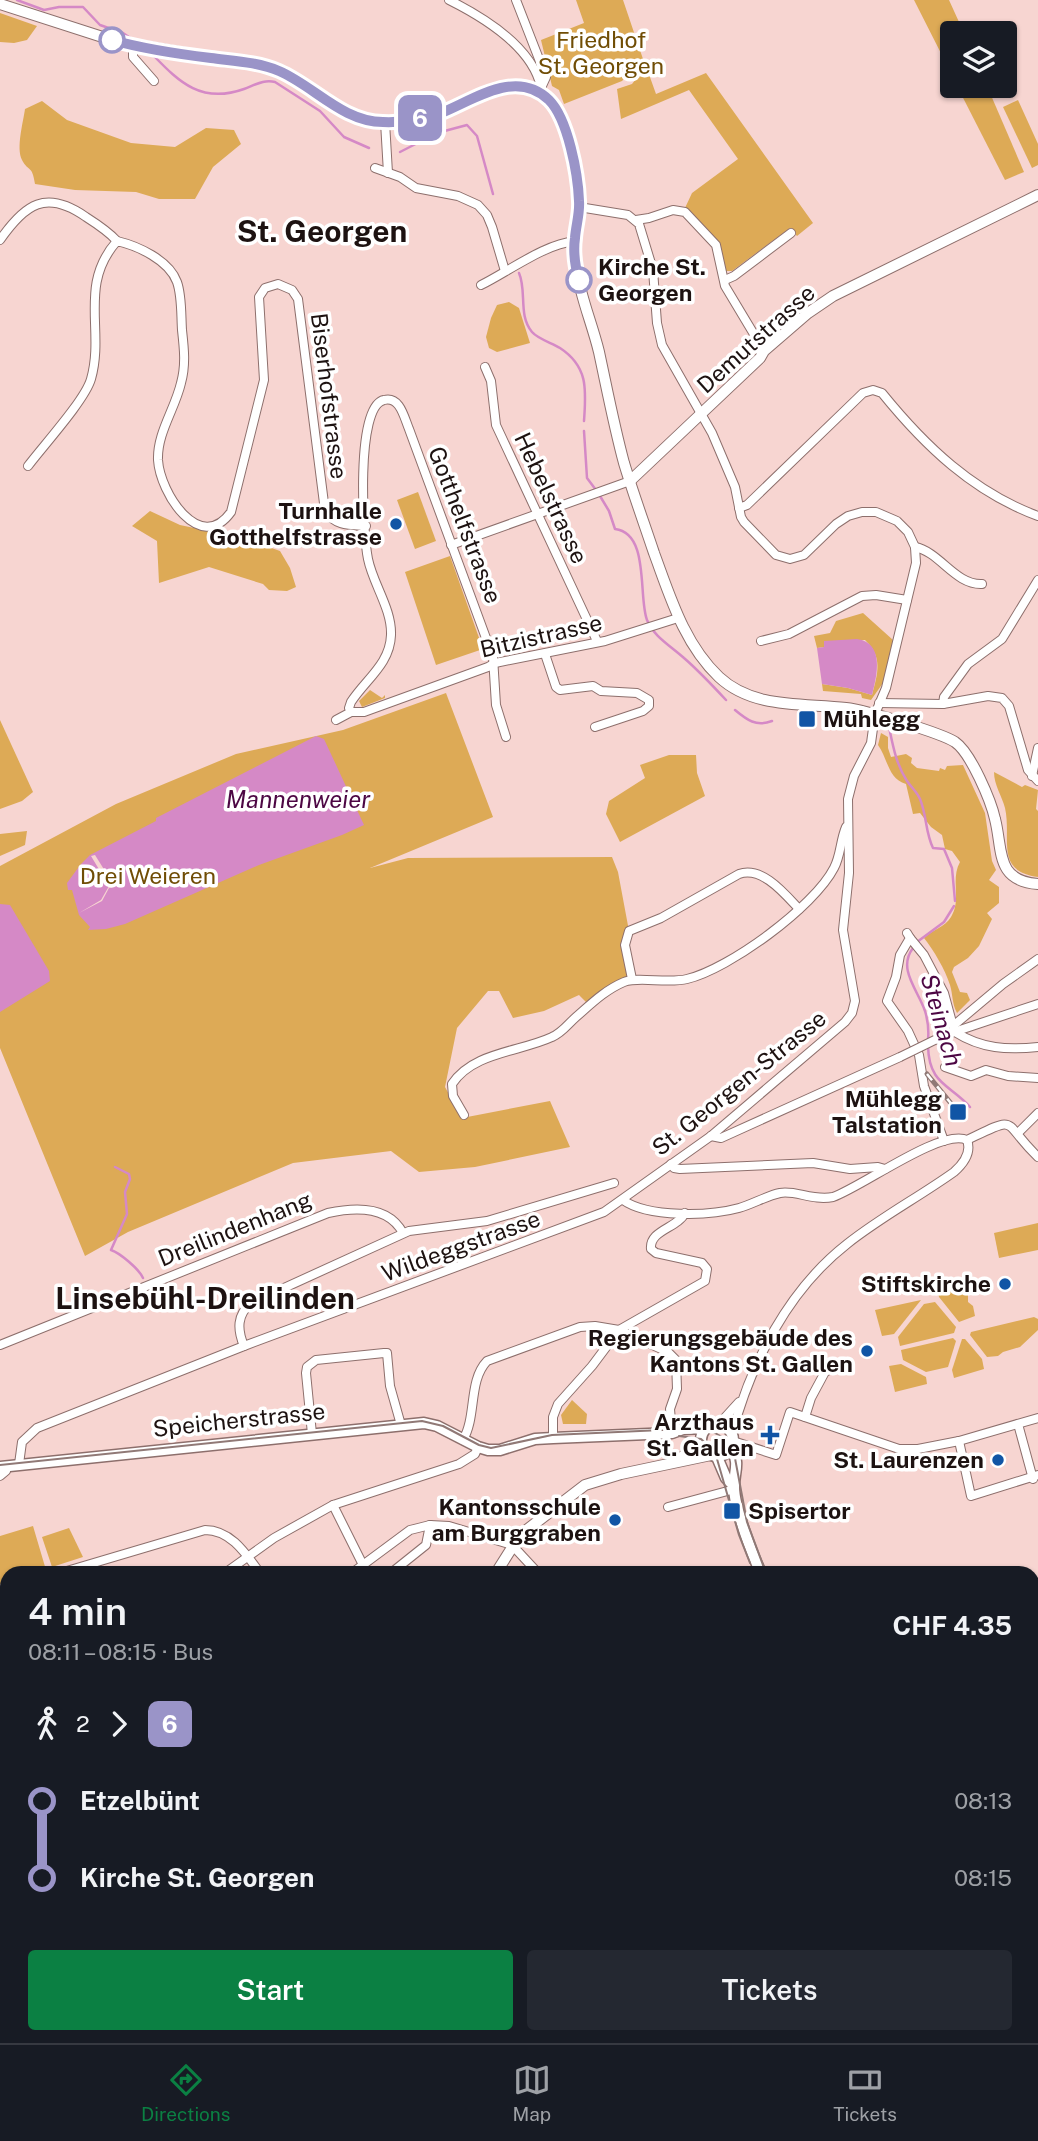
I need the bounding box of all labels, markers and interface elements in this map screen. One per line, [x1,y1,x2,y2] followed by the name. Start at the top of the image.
[940,21,1017,98] map controls
[940,21,1017,98] button: layers
[538,26,664,79] park label: Friedhof St. Georgen
[99,27,125,53] unlabelled marker
[397,95,443,141] line badge: 6
[412,104,428,132] text: 6
[237,213,407,249] district label: St. Georgen
[598,253,706,306] place label: Kirche St. Georgen
[566,267,592,293] marker: Kirche St. Georgen
[691,279,820,398] street label: Demutstrasse
[306,311,353,481] street label: Biserhofstrasse
[509,428,594,568] street label: Hebelstrasse
[423,443,508,607] street label: Gotthelfstrasse
[209,497,382,550] place label: Turnhalle Gotthelfstrasse
[388,516,404,532] marker: Turnhalle Gotthelfstrasse
[477,608,605,663] street label: Bitzistrasse
[823,705,920,732] place label: Mühlegg
[797,709,817,729] marker: Mühlegg
[226,785,371,813] water label: Mannenweier
[80,862,216,889] park label: Drei Weieren
[915,970,969,1069] water label: Steinach
[646,1004,831,1161] street label: St. Georgen-Strasse
[832,1085,942,1138] place label: Mühlegg Talstation
[948,1102,968,1122] marker: Mühlegg Talstation
[154,1185,316,1272] street label: Dreilindenhang
[378,1204,544,1287] street label: Wildeggstrasse
[861,1270,991,1297] place label: Stiftskirche
[997,1276,1013,1292] marker: Stiftskirche
[55,1280,355,1316] district label: Linsebühl-Dreilinden
[588,1324,853,1377] place label: Regierungsgebäude des Kantons St. Gallen
[859,1343,875,1359] marker: Regierungsgebäude des Kantons St. Gallen
[151,1397,326,1442] street label: Speicherstrasse
[646,1408,754,1461] place label: Arzthaus St. Gallen
[760,1425,780,1445] marker: Arzthaus St. Gallen
[833,1446,984,1473] place label: St. Laurenzen
[990,1452,1006,1468] marker: St. Laurenzen
[431,1493,601,1546] place label: Kantonsschule am Burggraben
[748,1497,851,1524] place label: Spisertor
[722,1501,742,1521] marker: Spisertor
[607,1512,623,1528] marker: Kantonsschule am Burggraben
[28,1589,127,1634] text: 4 min
[893,1610,1012,1641] text: CHF 4.35
[28,1638,213,1665] text: 08:11 – 08:15 · Bus
[28,1705,66,1743] icon: walk
[100,1705,138,1743] icon: forward
[76,1710,90,1737] text: 2
[162,1710,178,1738] text: 6
[80,1785,200,1816] text: Etzelbünt
[954,1787,1012,1814] text: 08:13
[80,1862,315,1893] text: Kirche St. Georgen
[954,1864,1012,1891] text: 08:15
[28,1950,513,2030] button: Start
[527,1950,1012,2030] button: Tickets
[141,2061,230,2125] tab: Directions
[512,2061,551,2125] tab: Map
[833,2061,897,2125] tab: Tickets

